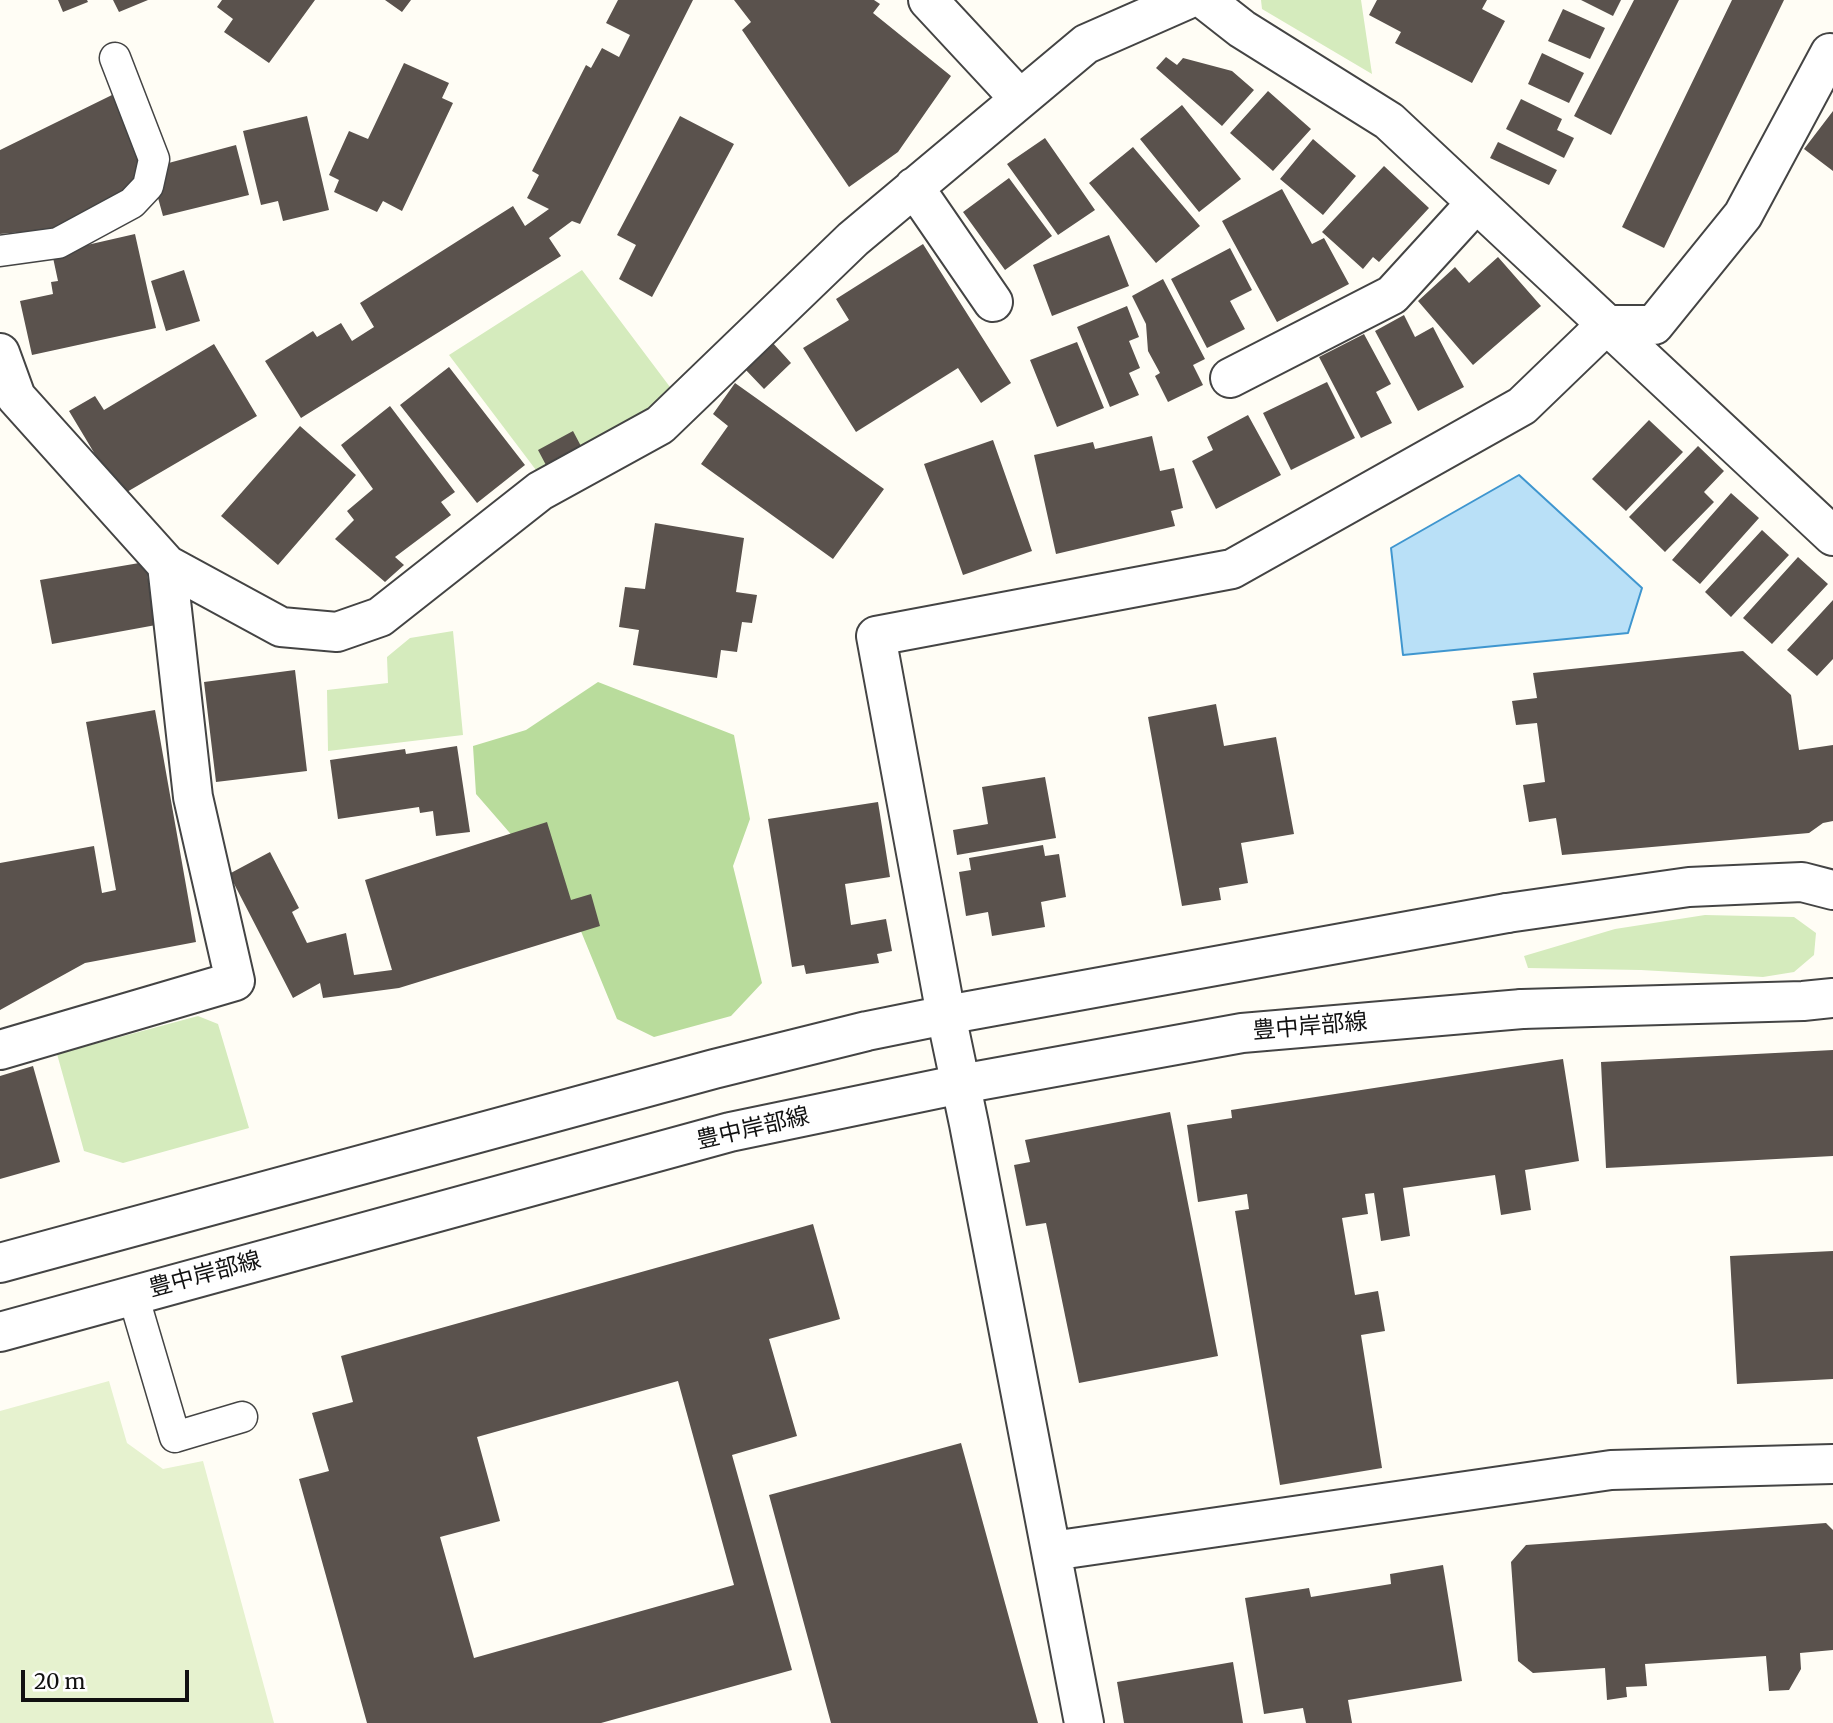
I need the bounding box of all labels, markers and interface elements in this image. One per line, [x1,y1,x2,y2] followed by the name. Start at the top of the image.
[1252,1008,1368,1046] street label: 豊中岸部線
[694,1103,812,1155] street label: 豊中岸部線
[146,1247,264,1303] street label: 豊中岸部線
[24,1656,192,1700] scale bar
[34,1668,85,1695] text: 20 m

